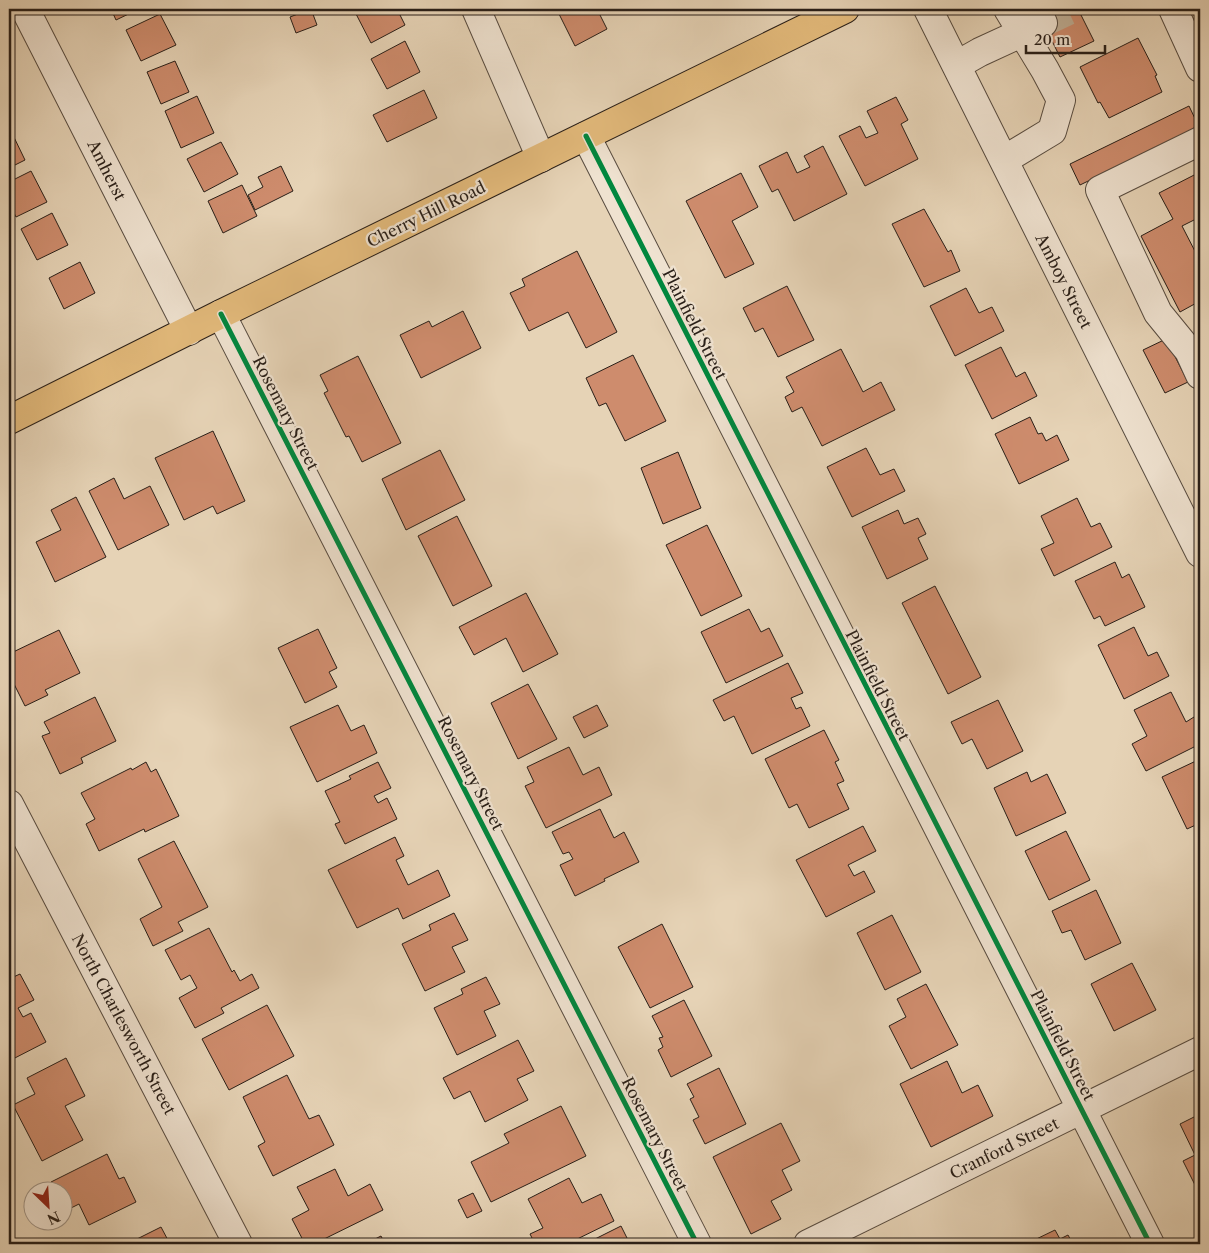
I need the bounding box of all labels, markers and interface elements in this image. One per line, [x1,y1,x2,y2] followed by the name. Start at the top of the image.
[1026,22,1105,54] scale bar
[1034,30,1070,49] text: 20 m
[83,136,131,204] street label: Amherst
[363,177,489,251] street label: Cherry Hill Road
[1031,229,1097,332] street label: Amboy Street
[658,265,732,383] street label: Plainfield Street
[249,353,324,474] street label: Rosemary Street
[841,626,915,744] street label: Plainfield Street
[434,713,509,834] street label: Rosemary Street
[68,930,180,1118] street label: North Charlesworth Street
[1026,986,1100,1104] street label: Plainfield Street
[618,1074,693,1195] street label: Rosemary Street
[946,1113,1062,1183] street label: Cranford Street
[22,1180,72,1230] north arrow
[44,1207,63,1229] text: N

